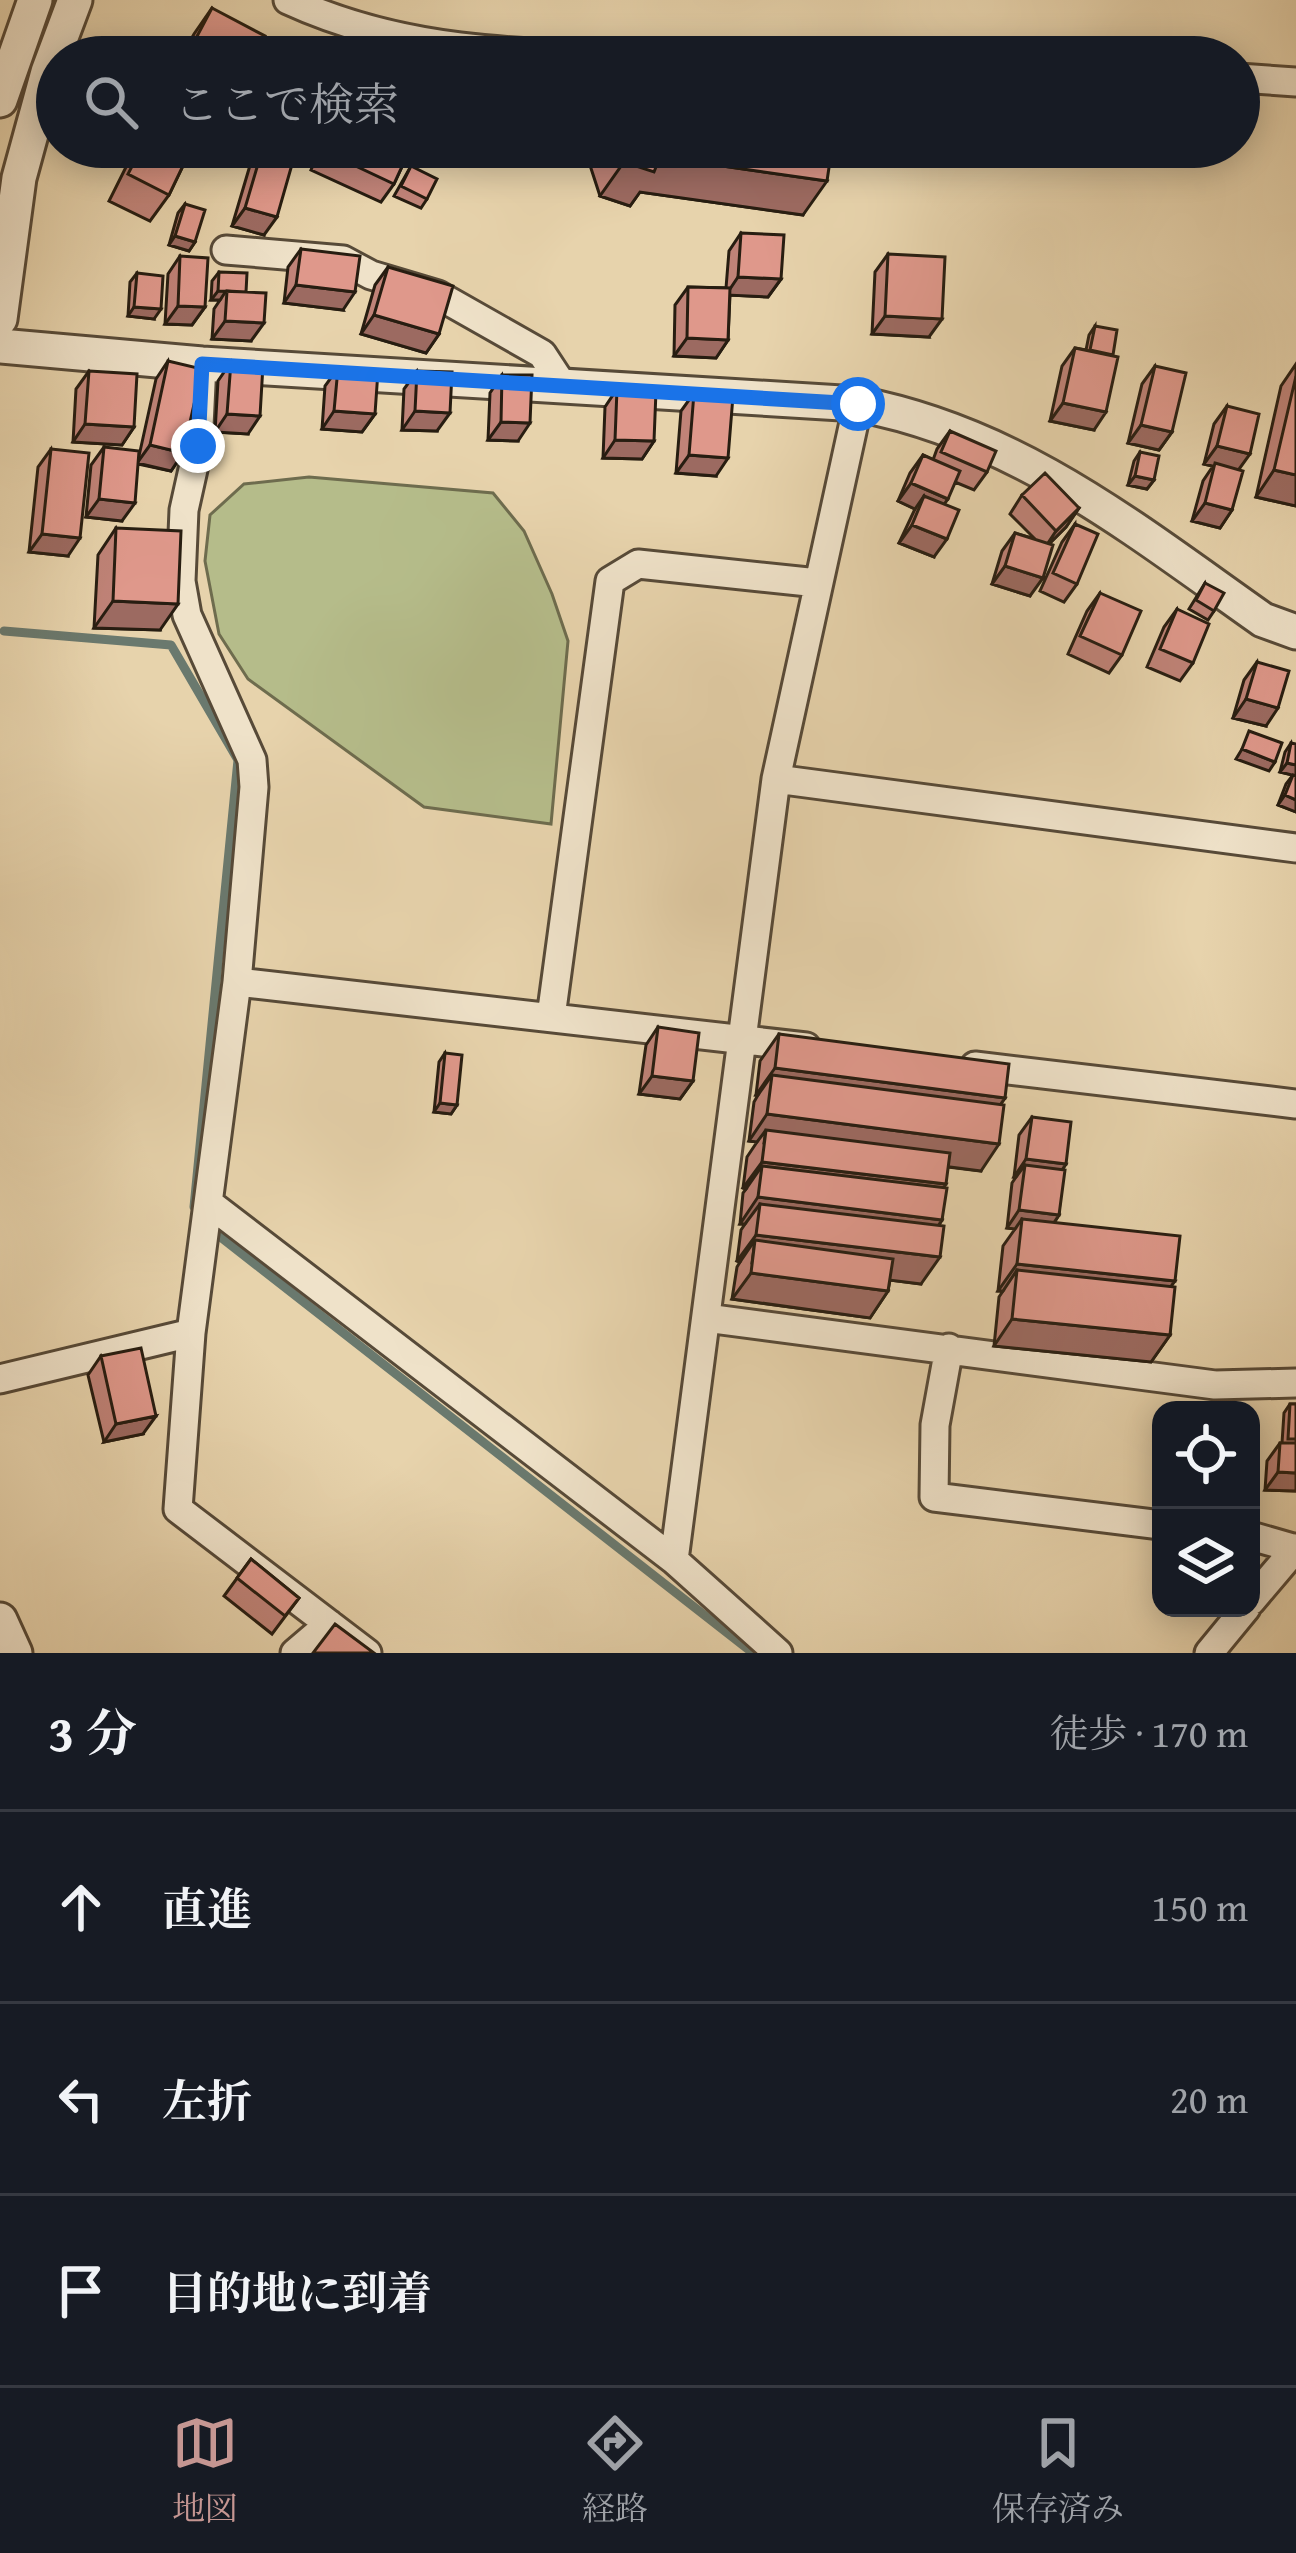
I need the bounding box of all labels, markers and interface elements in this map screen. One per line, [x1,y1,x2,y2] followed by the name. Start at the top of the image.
[36,36,1260,168] search box
[78,69,144,135] icon: search
[174,71,399,136] text: ここで検索
[831,377,885,431] route start
[171,419,225,473] route end
[1152,1401,1260,1617] map controls
[1152,1401,1260,1509] button: locate
[1152,1509,1260,1617] button: layers
[48,1695,137,1770] text: 3 分
[1050,1704,1248,1761] text: 徒歩 · 170 m
[48,1874,114,1940] icon: ahead
[162,1876,252,1941] text: 直進
[1151,1878,1248,1935] text: 150 m
[48,2066,114,2132] icon: left
[162,2068,252,2133] text: 左折
[1170,2070,1248,2127] text: 20 m
[48,2258,114,2324] icon: arrive
[162,2260,432,2325] text: 目的地に到着
[172,2410,238,2532] tab: 地図
[582,2410,648,2532] tab: 経路
[992,2410,1124,2532] tab: 保存済み

